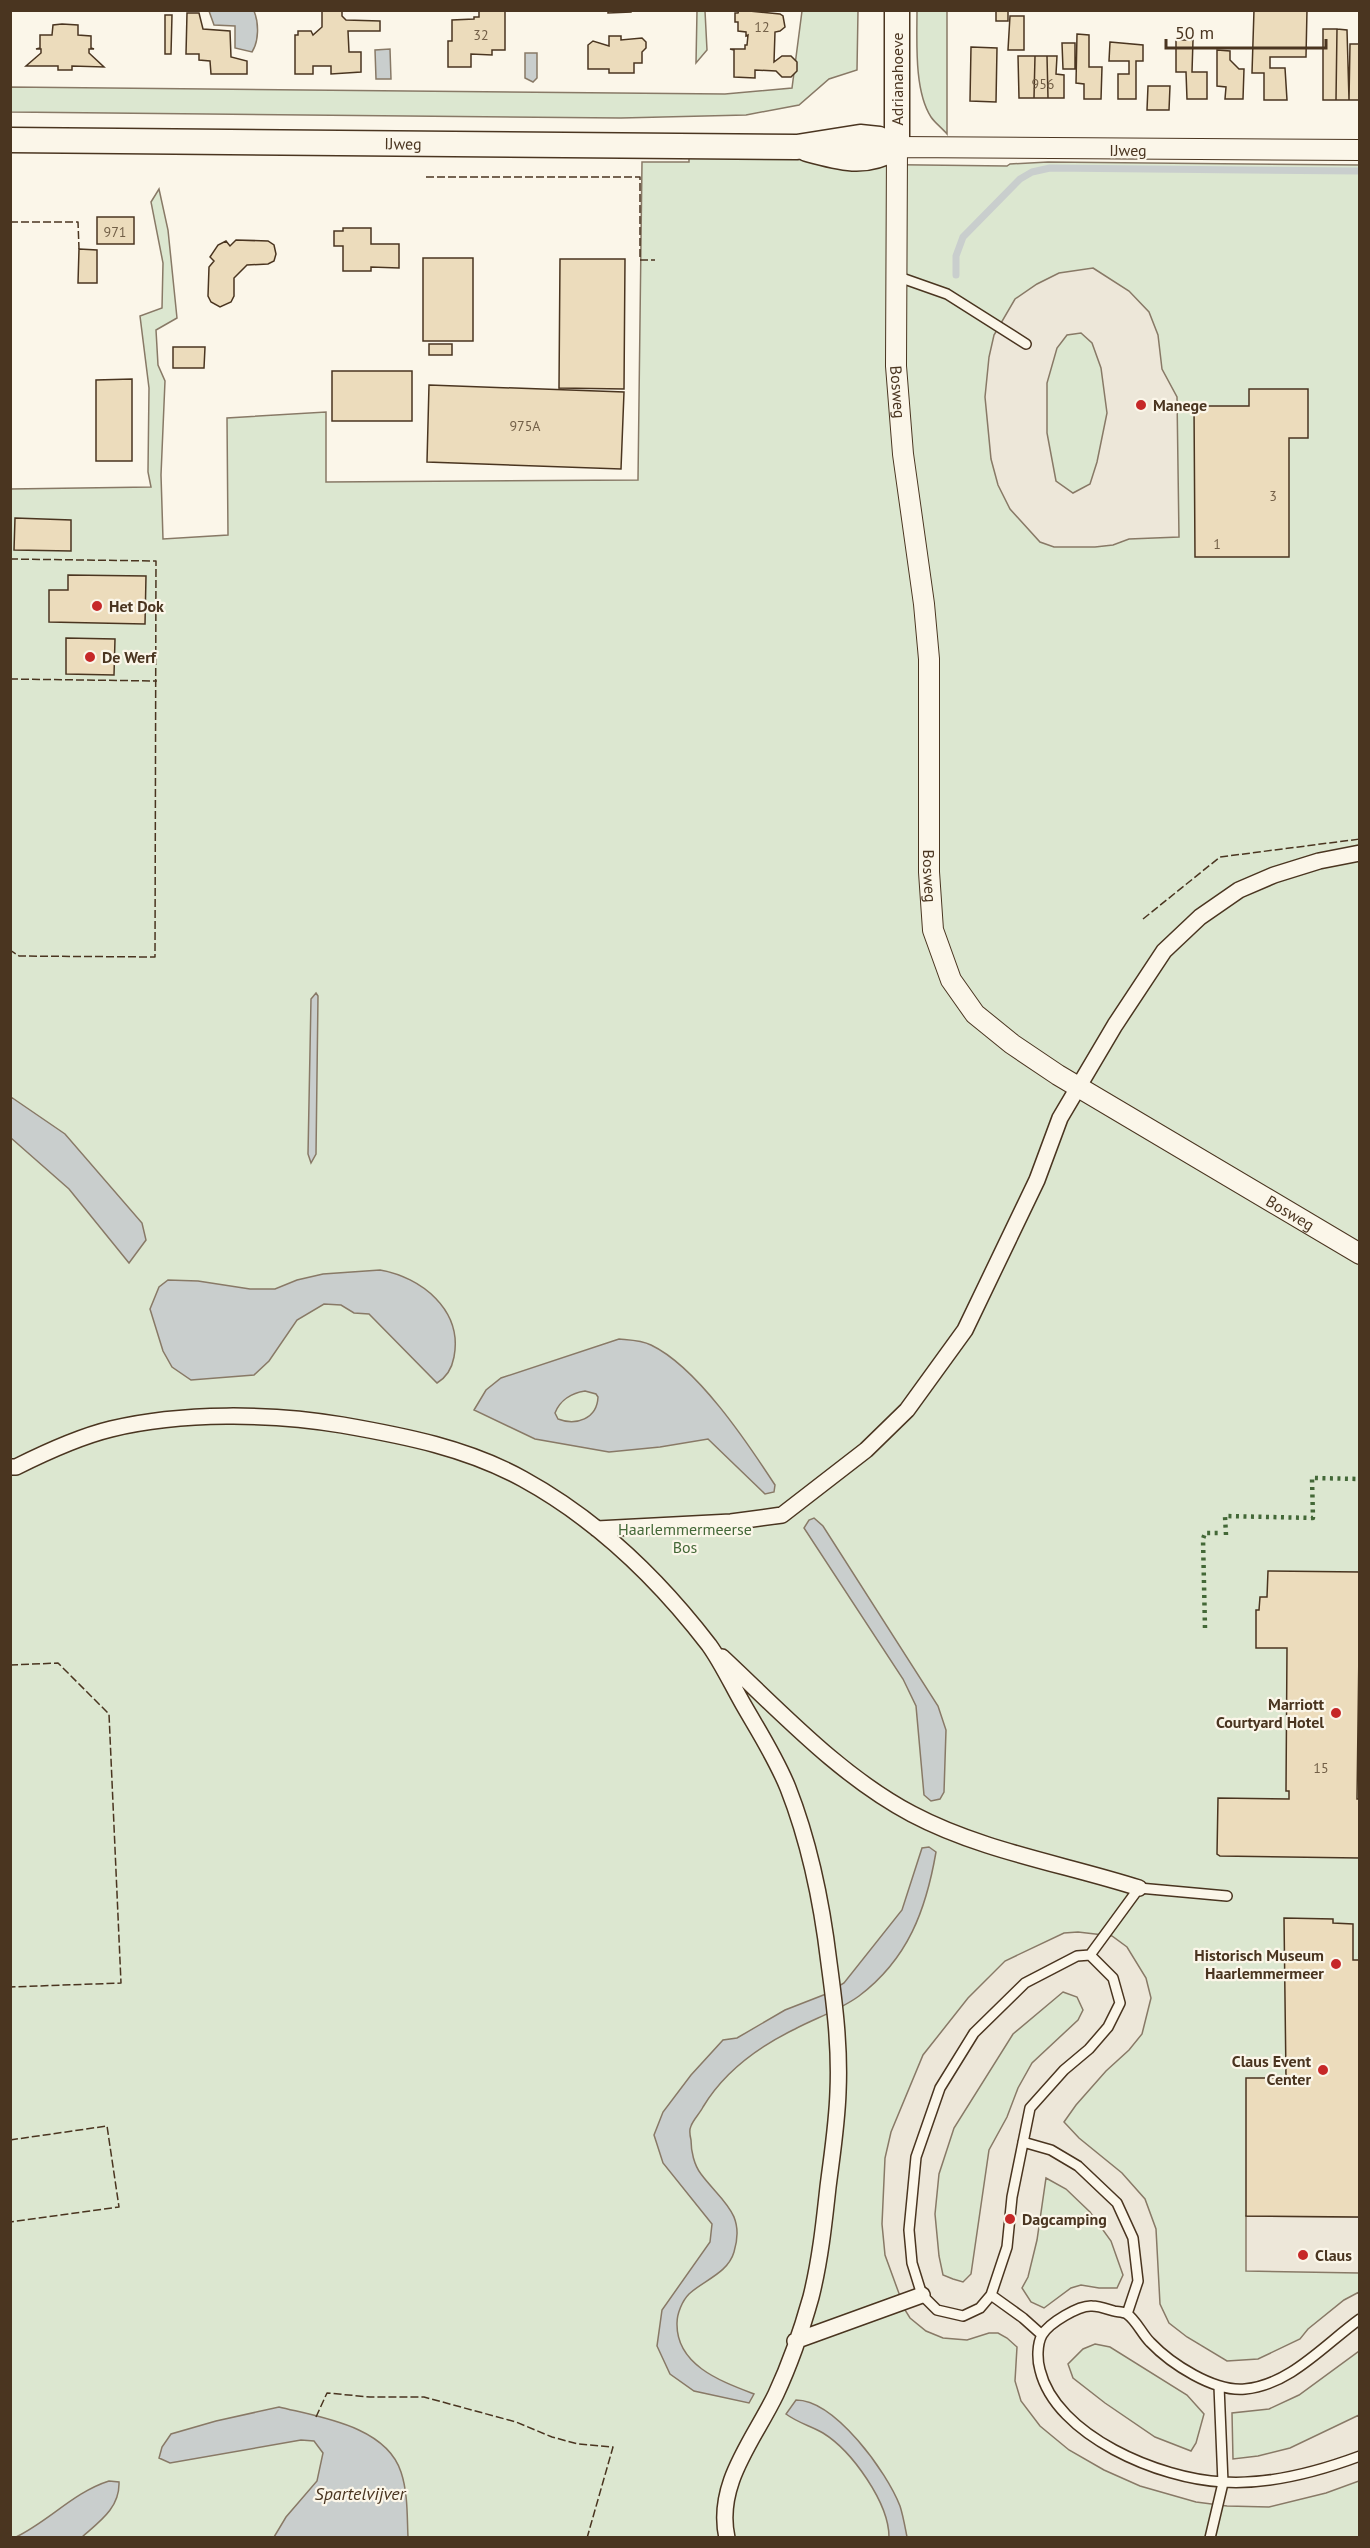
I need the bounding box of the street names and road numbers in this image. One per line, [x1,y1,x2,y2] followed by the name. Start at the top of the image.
[887,32,907,126] street label: Adrianahoeve
[384,133,422,154] street label: IJweg
[1109,140,1147,160] street label: IJweg
[886,365,910,419] street label: Bosweg
[919,850,941,903] street label: Bosweg
[1262,1191,1318,1235] street label: Bosweg

